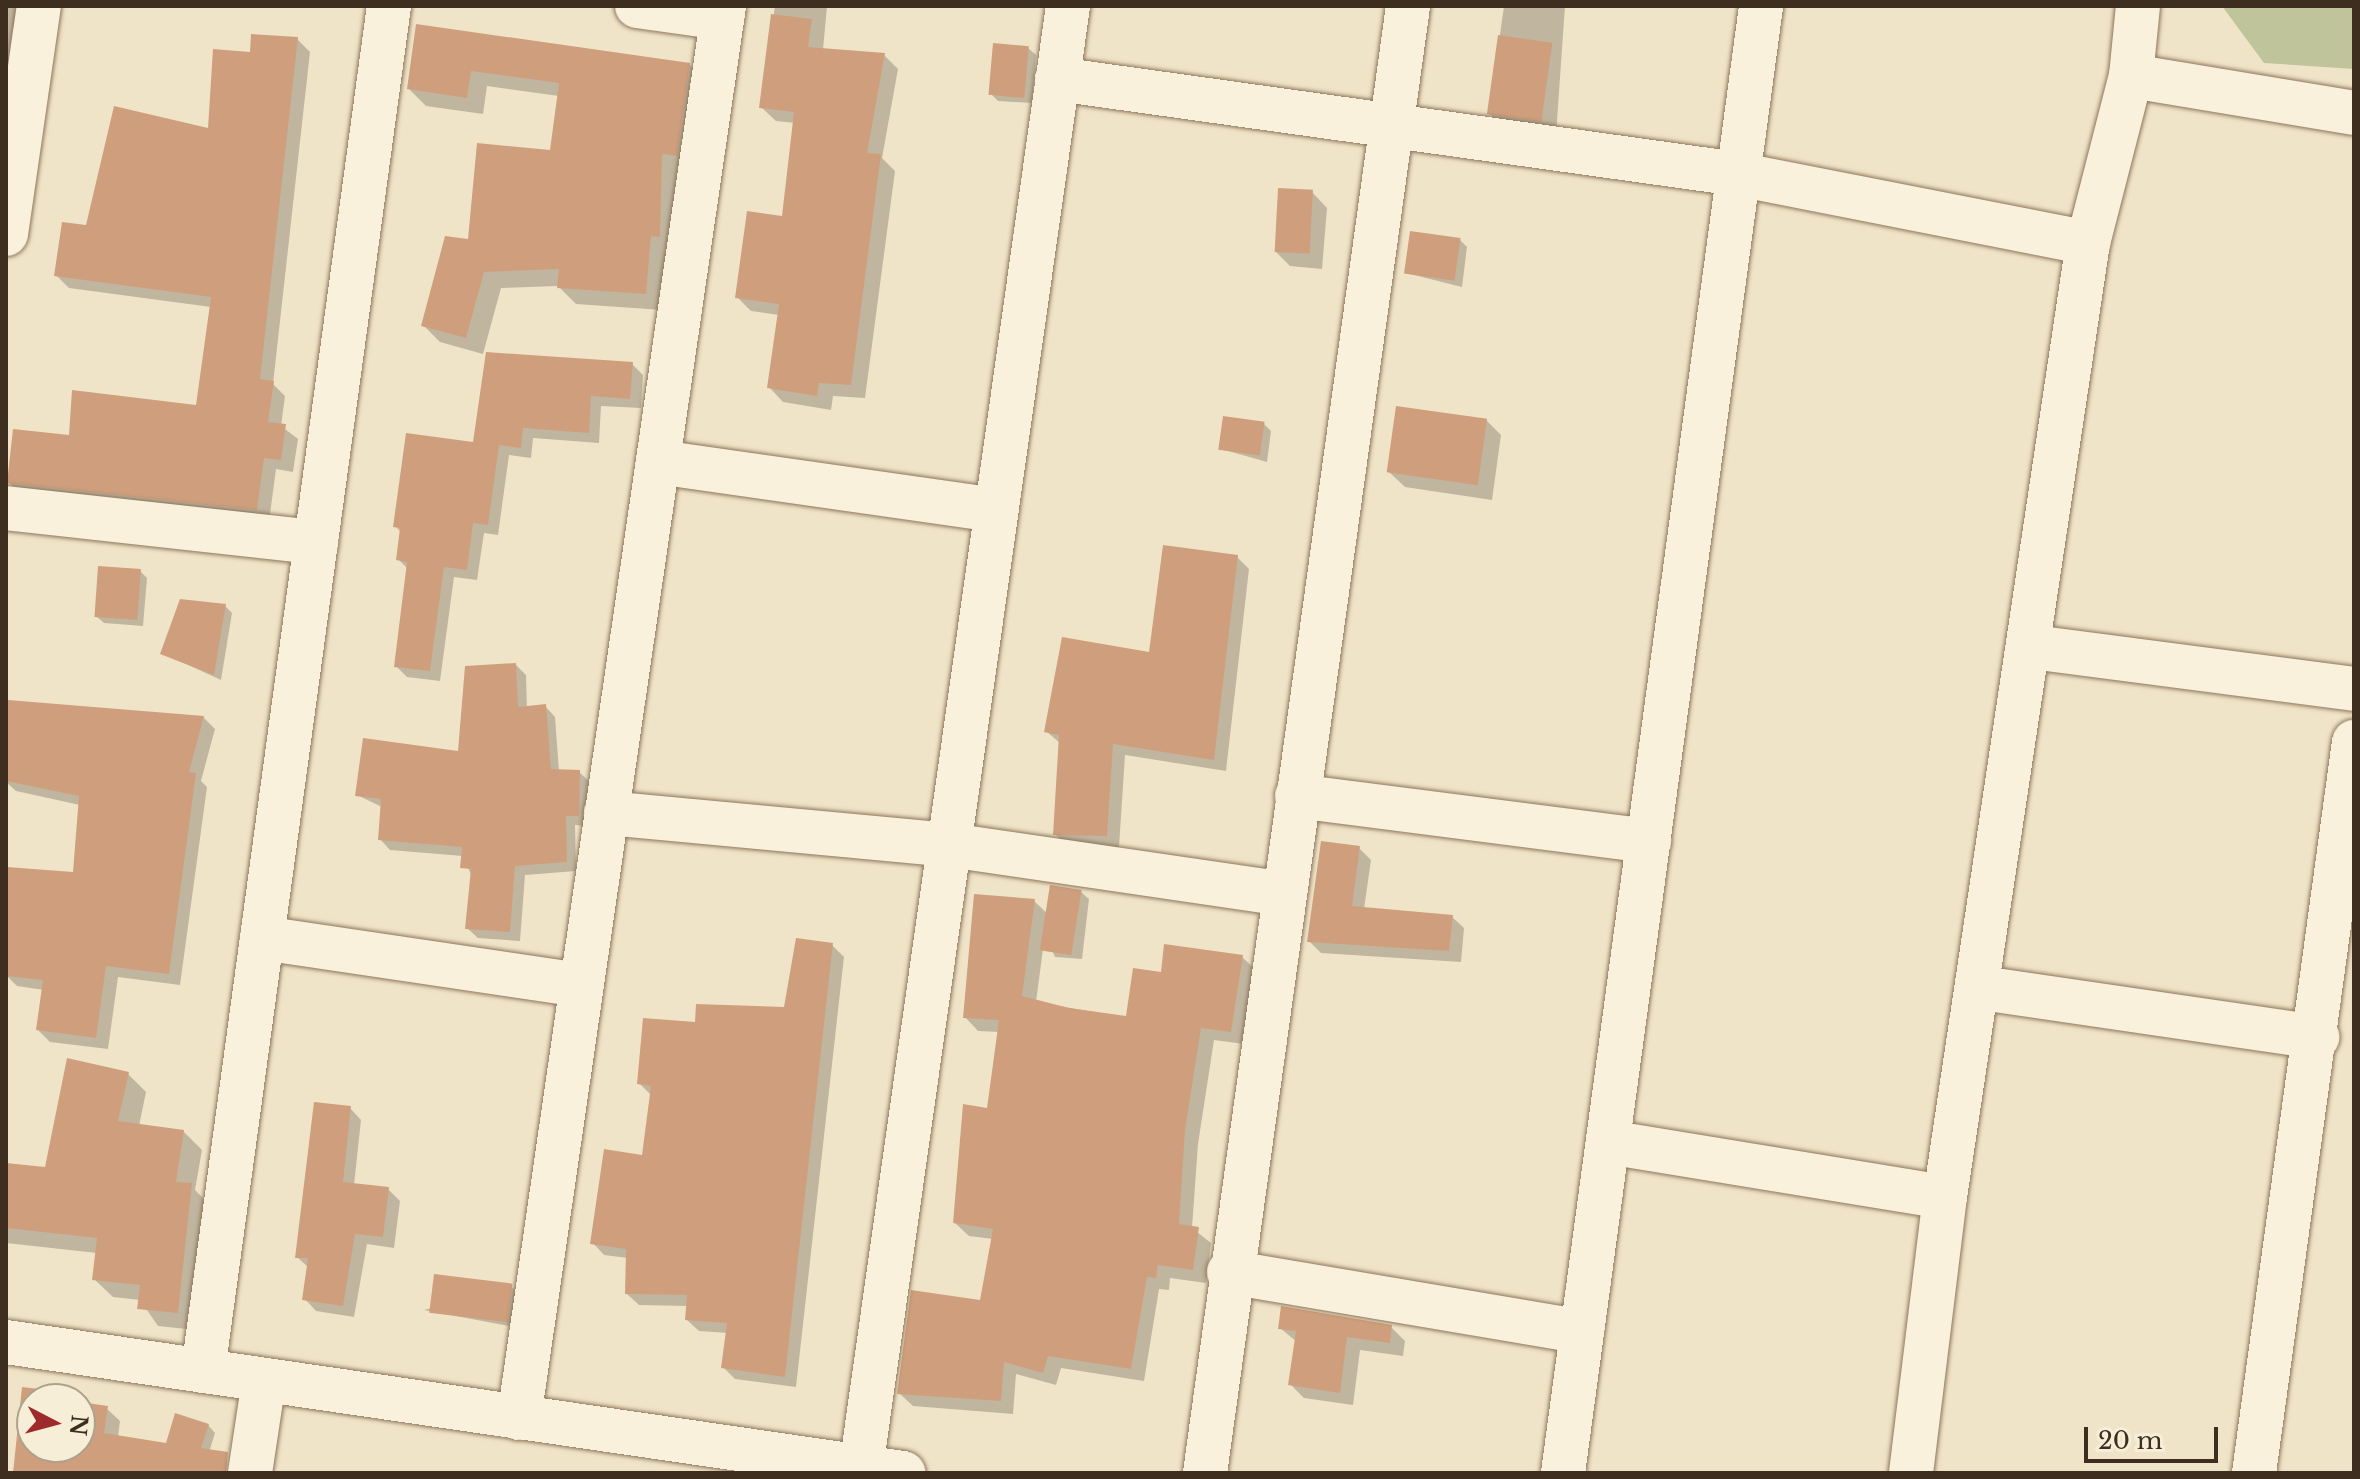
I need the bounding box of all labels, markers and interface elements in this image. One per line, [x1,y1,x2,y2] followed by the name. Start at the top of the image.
[16,1383,96,1463] north arrow
[2088,1411,2222,1461] scale bar
[64,1414,93,1437] text: N
[2098,1426,2163,1455] text: 20 m

